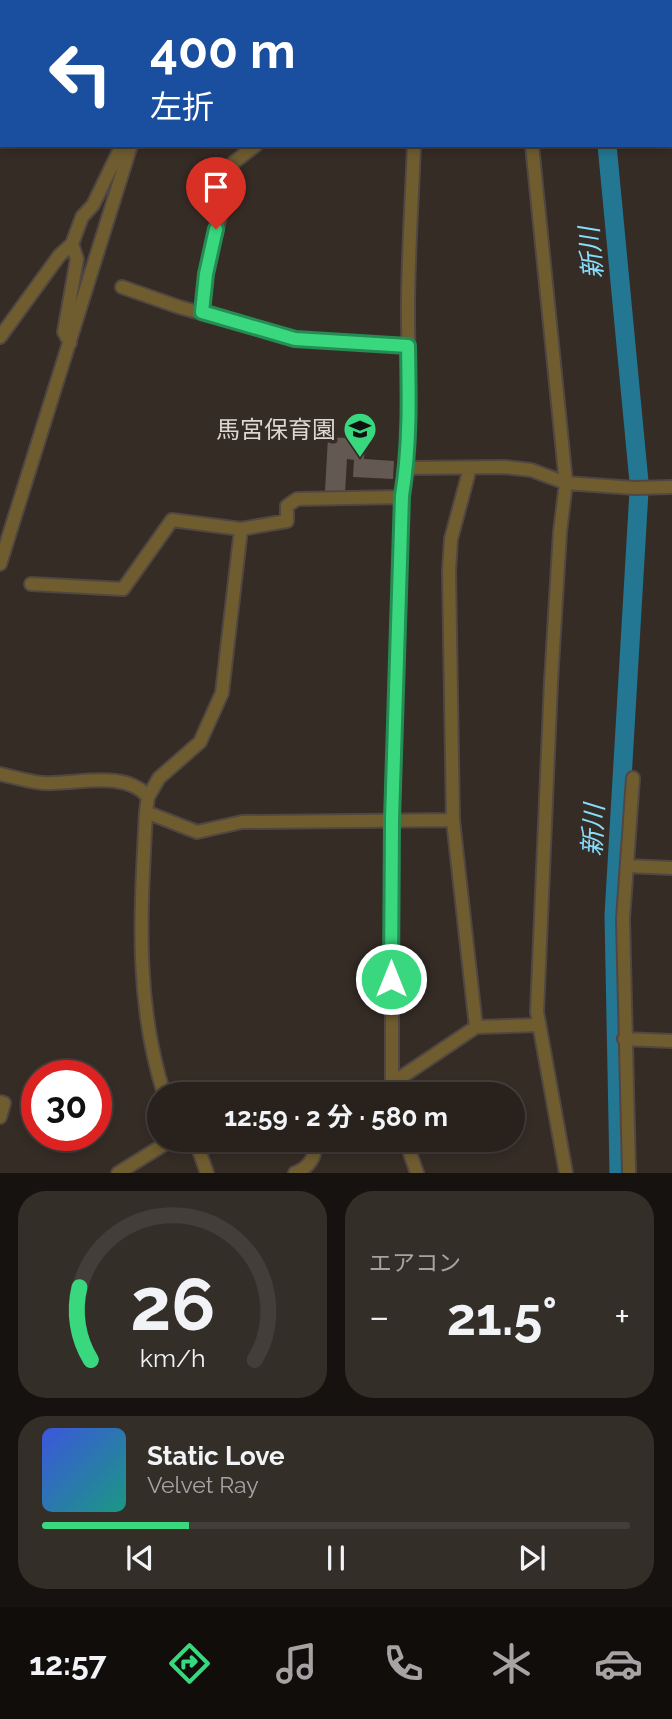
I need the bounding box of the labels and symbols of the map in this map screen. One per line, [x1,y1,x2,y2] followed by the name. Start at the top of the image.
[186,157,246,229] pin
[574,223,608,280] water label: 新川
[341,410,379,459] school or university icon: 馬宮保育園
[216,415,336,444] place label: 馬宮保育園
[577,800,609,857] water label: 新川
[354,942,428,1016] position arrow
[21,1060,112,1151] speed limit sign: 30

